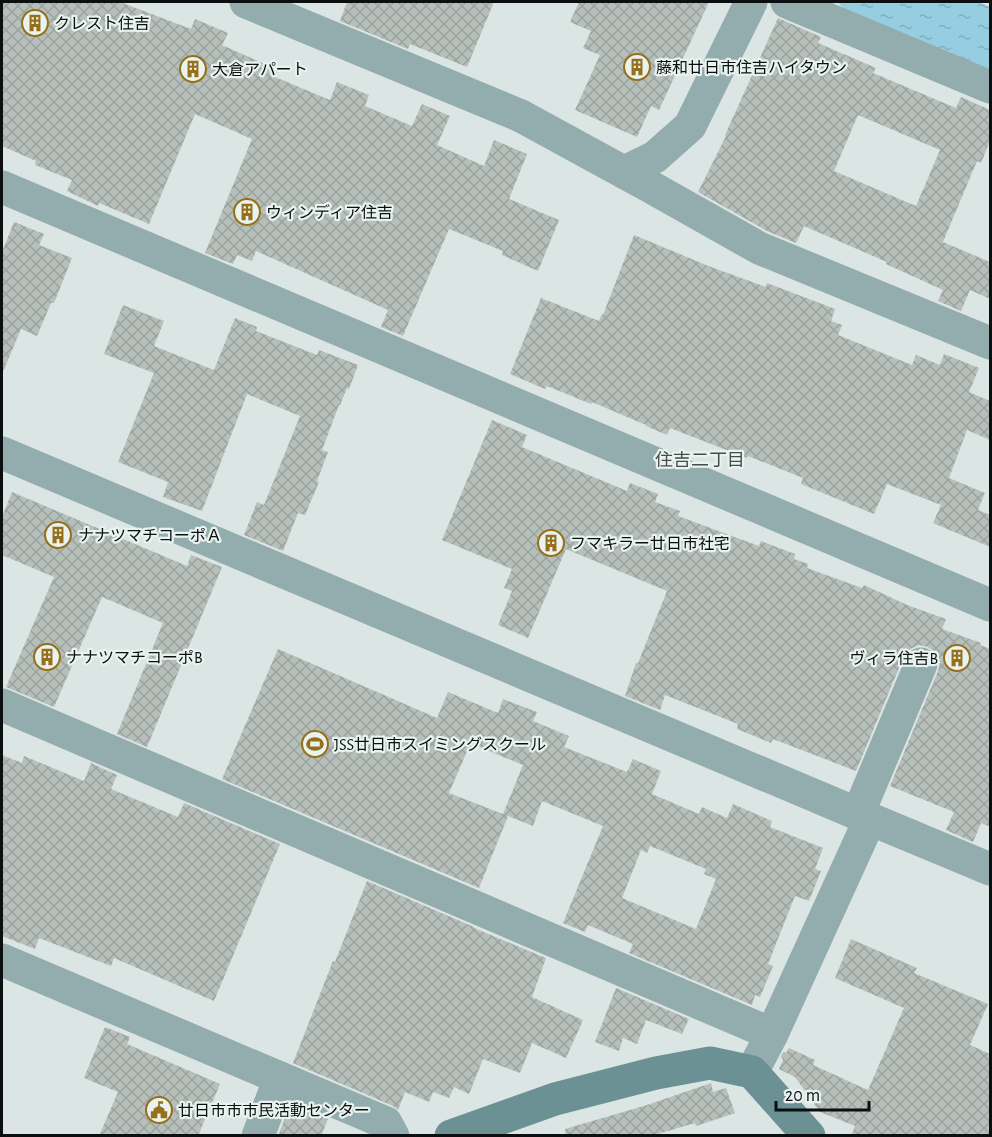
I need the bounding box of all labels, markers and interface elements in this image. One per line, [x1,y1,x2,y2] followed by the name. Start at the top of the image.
[20,8,50,38] building icon: クレスト住吉
[54,15,150,32] place label: クレスト住吉
[622,52,652,82] building icon: 藤和廿日市住吉ハイタウン
[178,54,208,84] building icon: 大倉アパート
[656,59,847,76] place label: 藤和廿日市住吉ハイタウン
[212,62,308,78] place label: 大倉アパート
[232,197,262,227] building icon: ウィンディア住吉
[266,204,393,221] place label: ウィンディア住吉
[655,451,745,470] district label: 住吉二丁目
[43,520,73,550] building icon: ナナツマチコーポＡ
[78,528,222,544] place label: ナナツマチコーポＡ
[536,528,566,558] building icon: フマキラー廿日市社宅
[570,536,730,552] place label: フマキラー廿日市社宅
[32,642,62,672] building icon: ナナツマチコーポB
[942,643,972,673] building icon: ヴィラ住吉B
[66,650,203,666] place label: ナナツマチコーポB
[849,650,938,667] place label: ヴィラ住吉B
[300,729,330,759] sports icon: JSS廿日市スイミングスクール
[334,736,546,753] place label: JSS廿日市スイミングスクール
[776,1074,869,1112] scale bar
[785,1087,820,1105] text: 20 m
[144,1095,174,1125] public building icon: 廿日市市市民活動センター
[178,1102,370,1119] place label: 廿日市市市民活動センター

